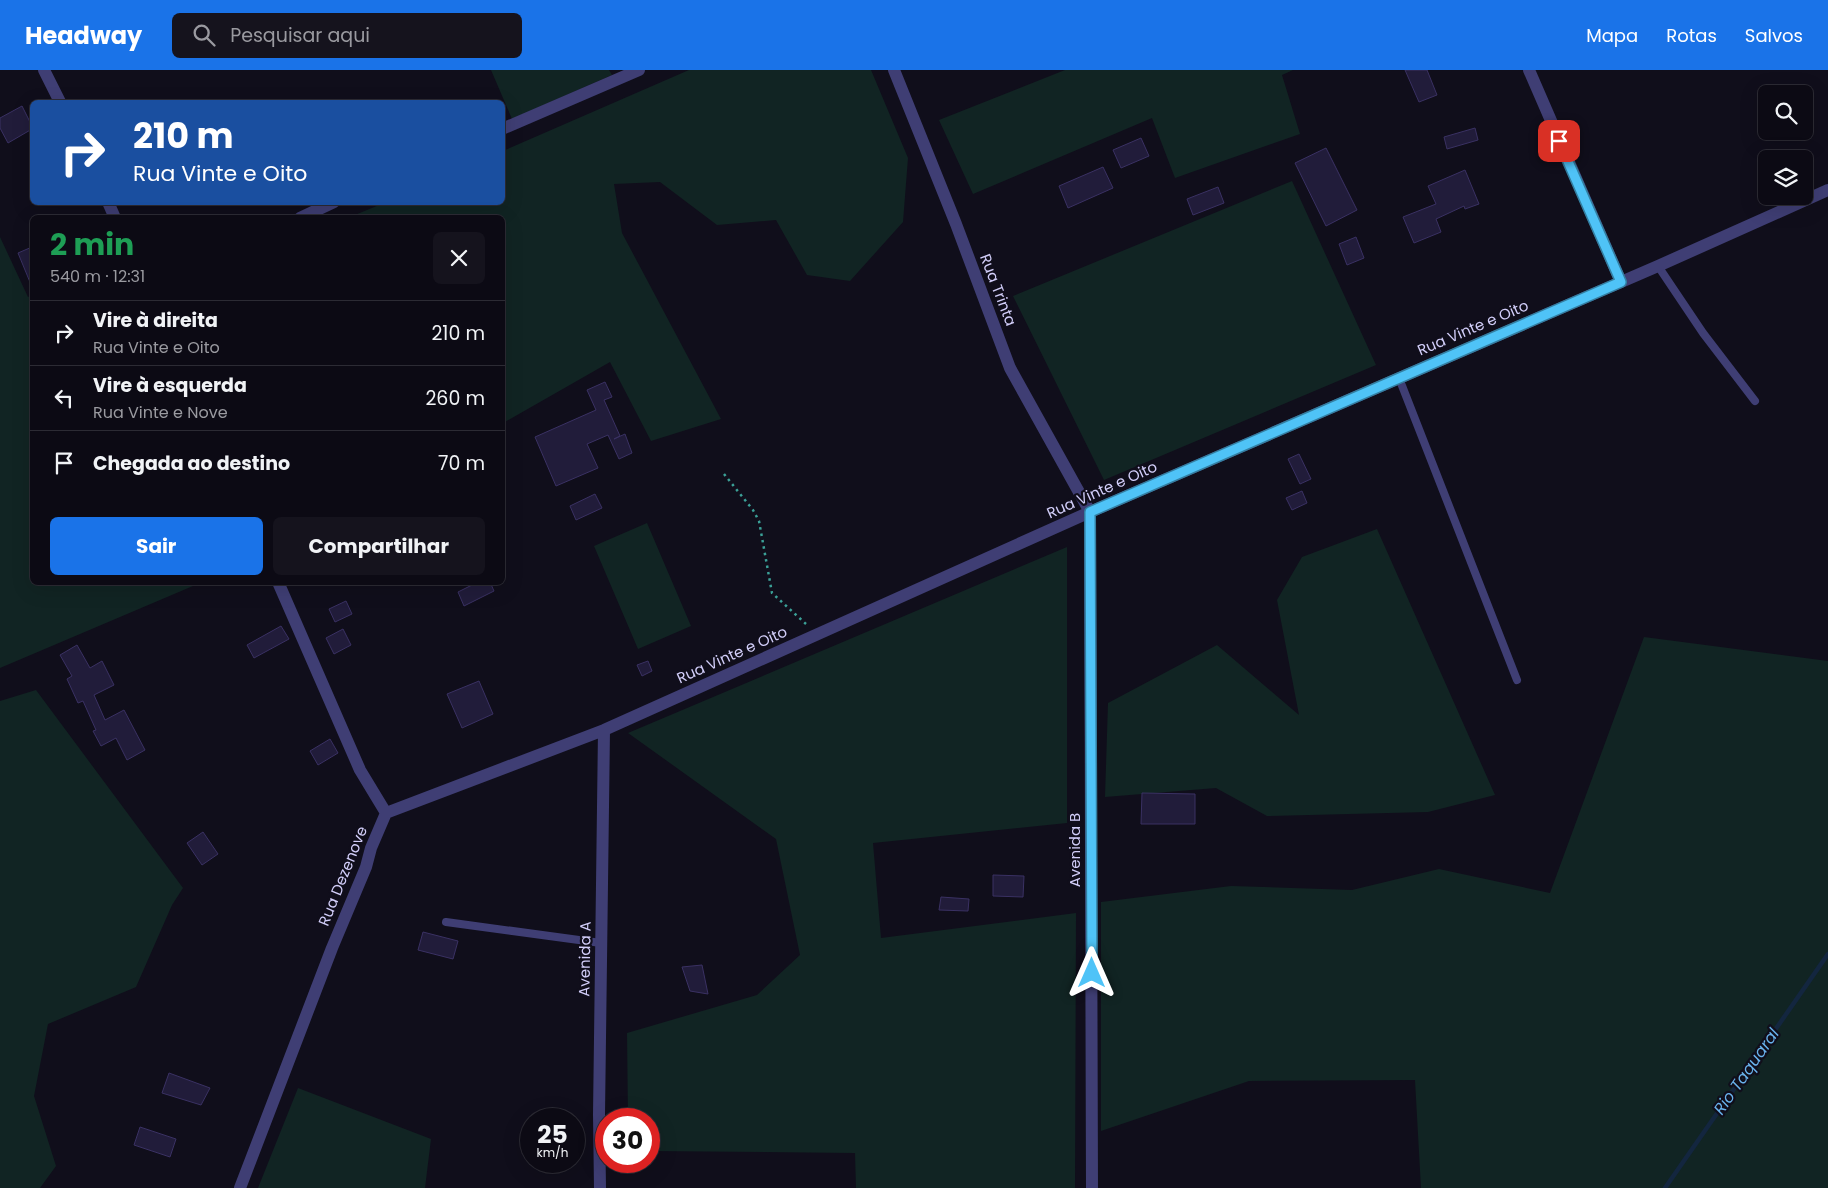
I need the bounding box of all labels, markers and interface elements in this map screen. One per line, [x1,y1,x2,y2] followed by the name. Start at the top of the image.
[172,13,522,58] search box
[25,19,142,52] text: Headway
[190,21,218,49] icon: search
[230,22,370,49] text: Pesquisar aqui
[1586,23,1638,48] text: Mapa
[1666,23,1717,48] text: Rotas
[1745,23,1803,48] text: Salvos
[1758,85,1813,205] map controls
[1758,85,1813,140] button: search
[133,111,233,160] text: 210 m
[50,120,115,185] icon: right
[1538,120,1580,162] pin
[1545,127,1573,155] icon: arrive
[1758,150,1813,205] button: layers
[133,158,307,189] text: Rua Vinte e Oito
[50,223,134,266] text: 2 min
[433,232,485,284] button: close
[975,251,1022,329] street label: Rua Trinta
[50,265,145,288] text: 540 m · 12:31
[1414,295,1532,360] street label: Rua Vinte e Oito
[93,307,218,334] text: Vire à direita
[50,319,78,347] icon: right
[431,320,485,347] text: 210 m
[93,336,220,359] text: Rua Vinte e Oito
[93,372,247,399] text: Vire à esquerda
[50,384,78,412] icon: left
[425,385,485,412] text: 260 m
[93,401,228,424] text: Rua Vinte e Nove
[50,449,78,477] icon: arrive
[93,450,290,477] text: Chegada ao destino
[438,450,485,477] text: 70 m
[1043,456,1160,523] street label: Rua Vinte e Oito
[50,517,263,575] button: Sair
[273,517,485,575] button: Compartilhar
[673,621,790,688] street label: Rua Vinte e Oito
[1064,813,1085,887] street label: Avenida B
[313,823,372,929] street label: Rua Dezenove
[573,921,596,997] street label: Avenida A
[1065,946,1117,998] position arrow
[1708,1023,1785,1119] water label: Rio Taquaral
[595,1108,660,1173] speed limit sign: 30
[537,1117,568,1152] text: 25
[537,1144,568,1161] text: km/h

